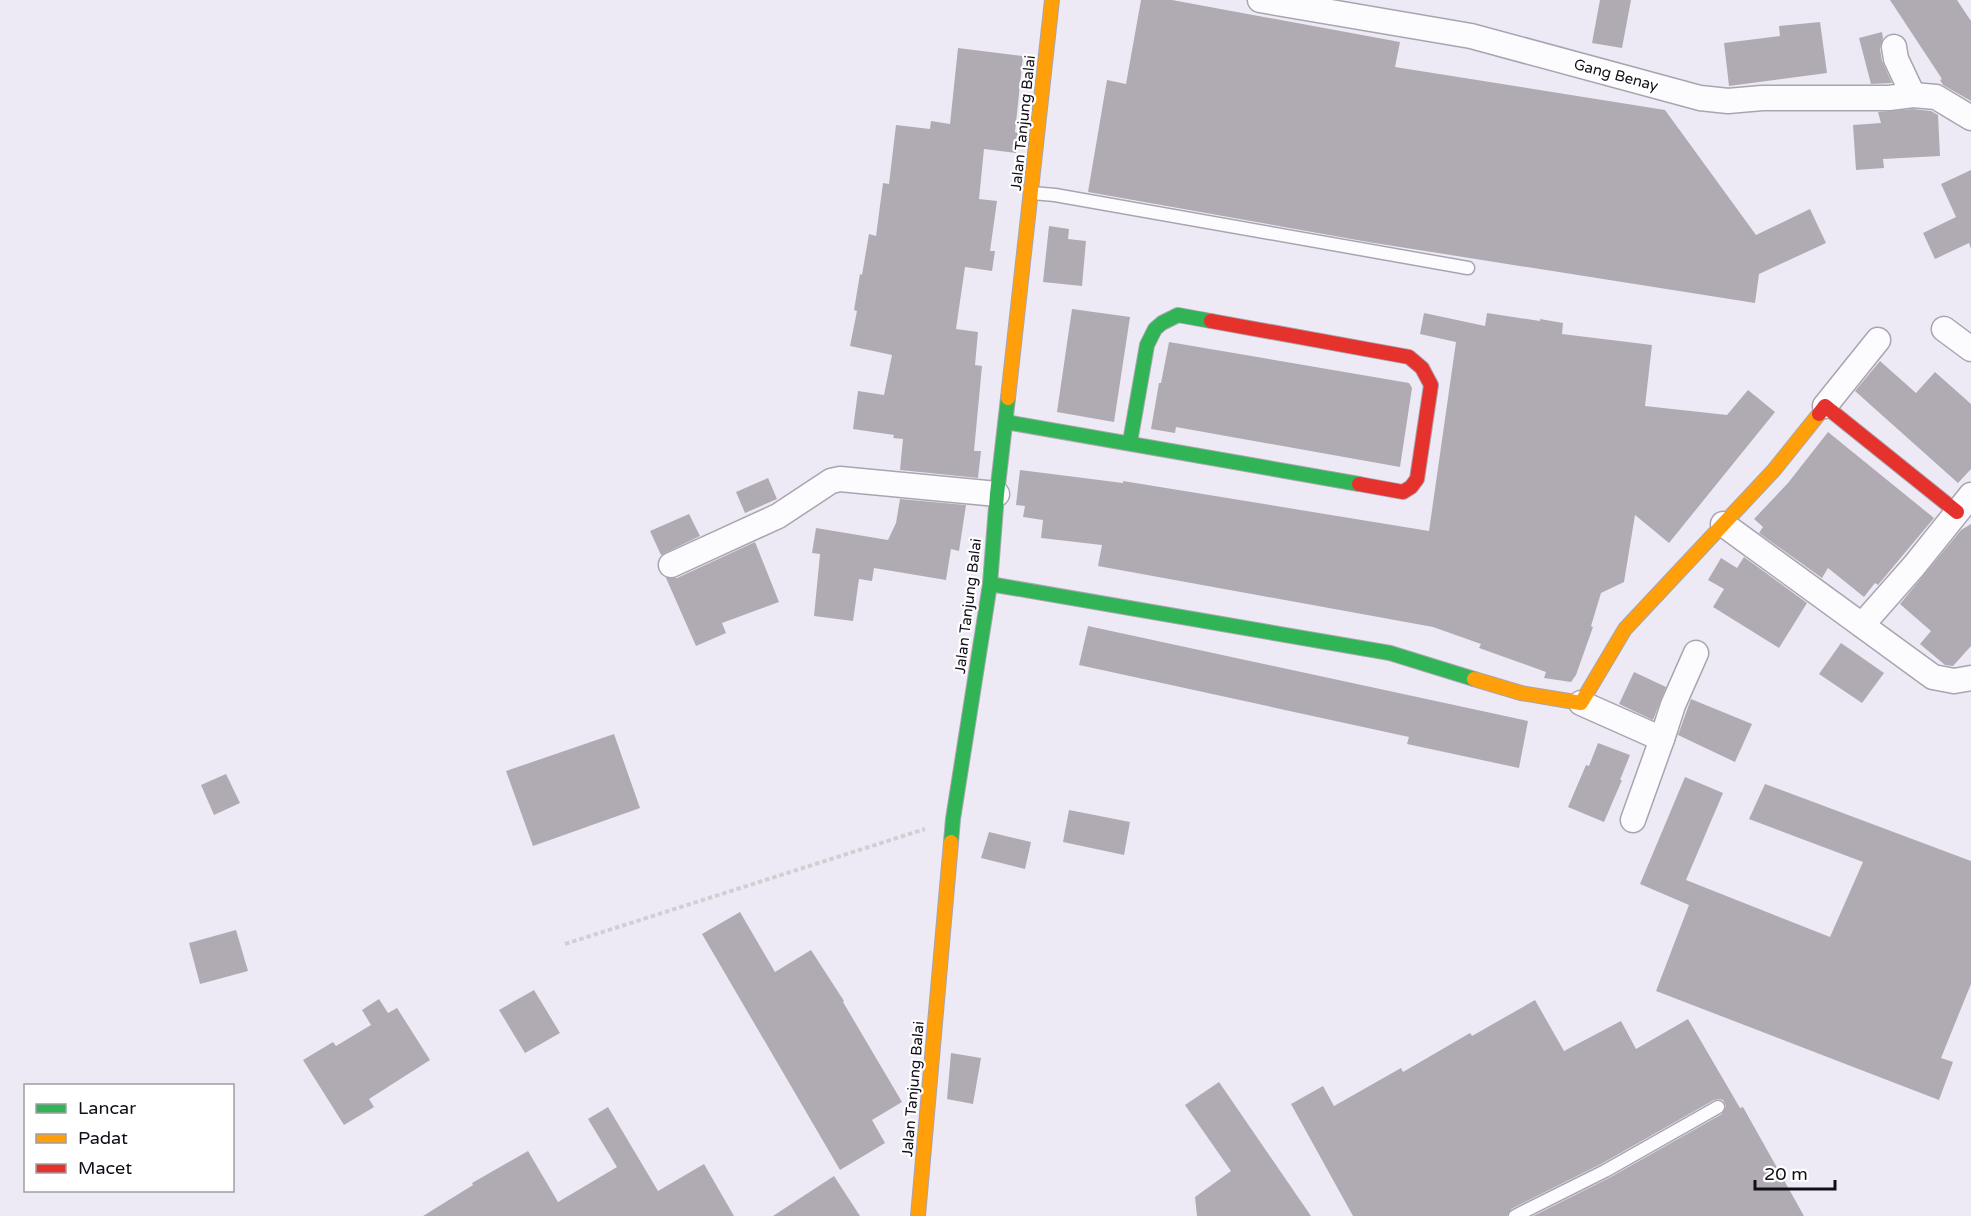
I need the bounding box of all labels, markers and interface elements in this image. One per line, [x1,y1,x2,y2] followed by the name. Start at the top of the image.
[1007,54,1039,192] street label: Jalan Tanjung Balai
[1572,55,1660,95] street label: Gang Benay
[951,537,985,675] street label: Jalan Tanjung Balai
[898,1020,928,1158] street label: Jalan Tanjung Balai
[24,1084,234,1192] legend
[78,1097,136,1119] text: Lancar
[78,1127,128,1149] text: Padat
[1755,1153,1834,1191] scale bar
[78,1157,132,1179] text: Macet
[1764,1163,1808,1185] text: 20 m

